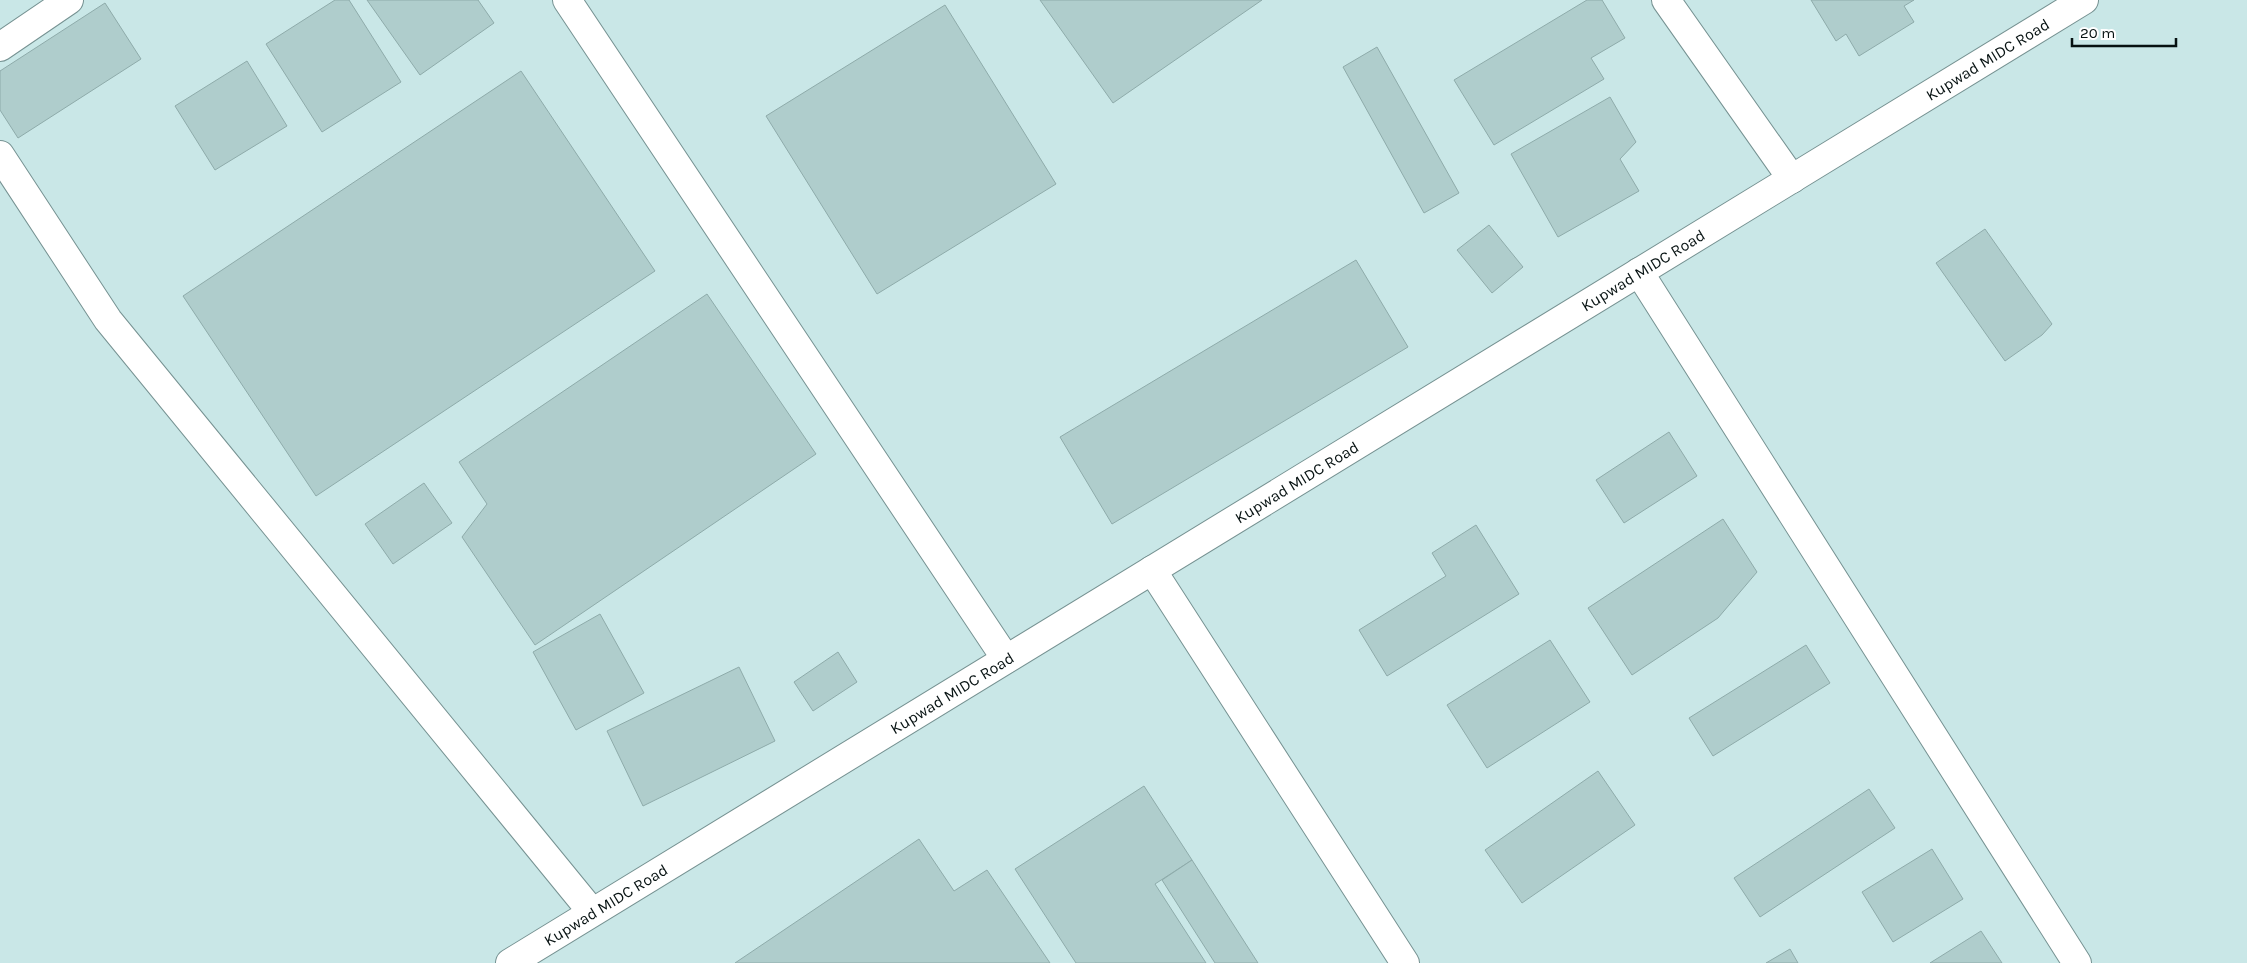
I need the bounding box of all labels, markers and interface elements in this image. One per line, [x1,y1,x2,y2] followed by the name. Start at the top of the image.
[1922,14,2053,104] street label: Kupwad MIDC Road
[2072,15,2176,47] scale bar
[2080,24,2115,42] text: 20 m
[1577,225,1708,315] street label: Kupwad MIDC Road
[1231,437,1362,527] street label: Kupwad MIDC Road
[887,648,1017,738] street label: Kupwad MIDC Road
[540,859,671,950] street label: Kupwad MIDC Road

